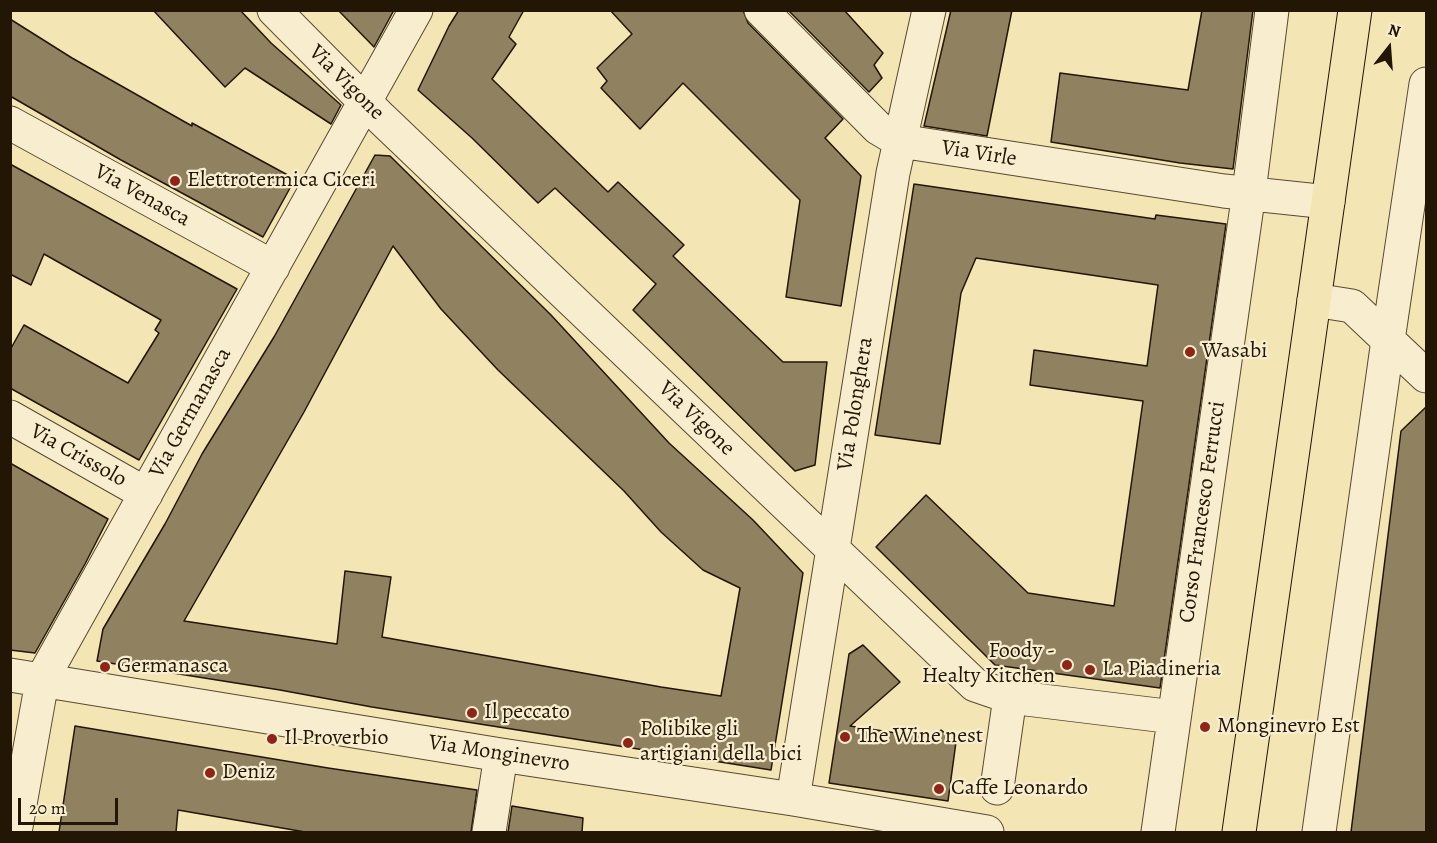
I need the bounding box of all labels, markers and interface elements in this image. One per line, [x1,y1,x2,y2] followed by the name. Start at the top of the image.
[1359,18,1419,78] north arrow
[1385,19,1403,43] text: N
[303,40,389,126] street label: Via Vigone
[940,135,1018,173] street label: Via Virle
[89,159,195,233] street label: Via Venasca
[187,168,376,194] place label: Elettrotermica Ciceri
[168,174,182,188] marker: Elettrotermica Ciceri
[832,335,880,473] street label: Via Polonghera
[1202,339,1267,365] place label: Wasabi
[144,343,238,483] street label: Via Germanasca
[1183,345,1197,359] marker: Wasabi
[652,376,740,462] street label: Via Vigone
[1174,399,1232,625] street label: Corso Francesco Ferrucci
[25,419,131,493] street label: Via Crissolo
[922,639,1055,690] place label: Foody - Healty Kitchen
[117,654,229,680] place label: Germanasca
[1102,657,1221,683] place label: La Piadineria
[1060,658,1074,672] marker: Foody - Healty Kitchen
[98,660,112,674] marker: Germanasca
[1083,663,1097,677] marker: La Piadineria
[484,700,570,726] place label: Il peccato
[465,706,479,720] marker: Il peccato
[1217,714,1360,740] place label: Monginevro Est
[640,717,802,768] place label: Polibike gli artigiani della bici
[1198,720,1212,734] marker: Monginevro Est
[857,724,983,750] place label: The Wine nest
[284,726,388,752] place label: Il Proverbio
[426,730,572,778] street label: Via Monginevro
[838,730,852,744] marker: The Wine nest
[265,732,279,746] marker: Il Proverbio
[621,736,635,750] marker: Polibike gli artigiani della bici
[222,760,276,786] place label: Deniz
[203,766,217,780] marker: Deniz
[951,776,1088,802] place label: Caffe Leonardo
[932,782,946,796] marker: Caffe Leonardo
[21,786,122,824] scale bar
[29,796,66,820] text: 20 m

